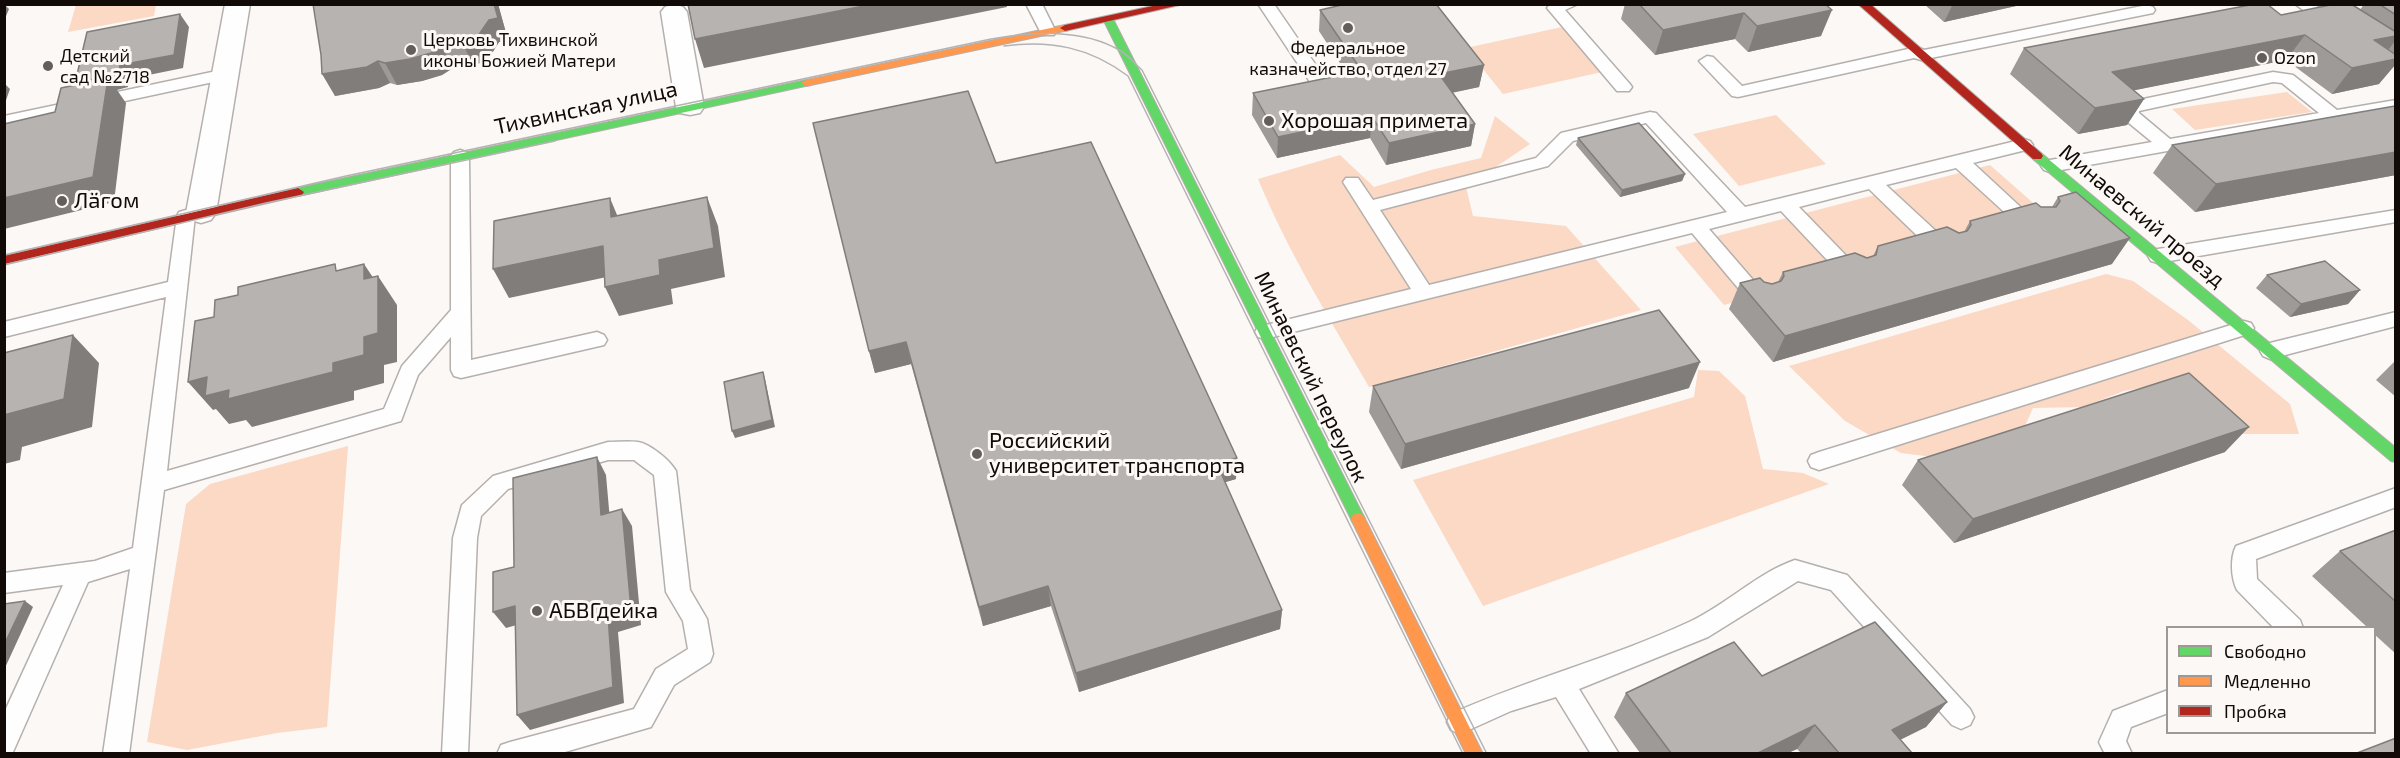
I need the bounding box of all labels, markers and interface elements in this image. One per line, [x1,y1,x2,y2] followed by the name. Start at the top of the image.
[1341,21,1355,35] marker: Федеральное казначейство, отдел 27
[423,29,616,72] place label: Церковь Тихвинской иконы Божией Матери
[1249,37,1447,80] place label: Федеральное казначейство, отдел 27
[404,43,418,57] marker: Церковь Тихвинской иконы Божией Матери
[60,45,150,88] place label: Детский сад №2718
[2274,47,2316,69] place label: Ozon
[2255,51,2269,65] marker: Ozon
[41,59,55,73] marker: Детский сад №2718
[492,76,680,140] street label: Тихвинская улица
[1281,108,1468,134] place label: Хорошая примета
[1262,114,1276,128] marker: Хорошая примета
[2054,139,2230,293] street label: Минаевский проезд
[74,188,139,214] place label: Лäгом
[55,194,69,208] marker: Лäгом
[1248,267,1374,487] street label: Минаевский переулок
[989,428,1245,480] place label: Российский университет транспорта
[970,447,984,461] marker: Российский университет транспорта
[549,598,658,624] place label: АБВГдейка
[530,604,544,618] marker: АБВГдейка
[2166,626,2376,734] legend
[2224,640,2306,662] text: Свободно
[2224,670,2311,692] text: Медленно
[2224,700,2287,722] text: Пробка

